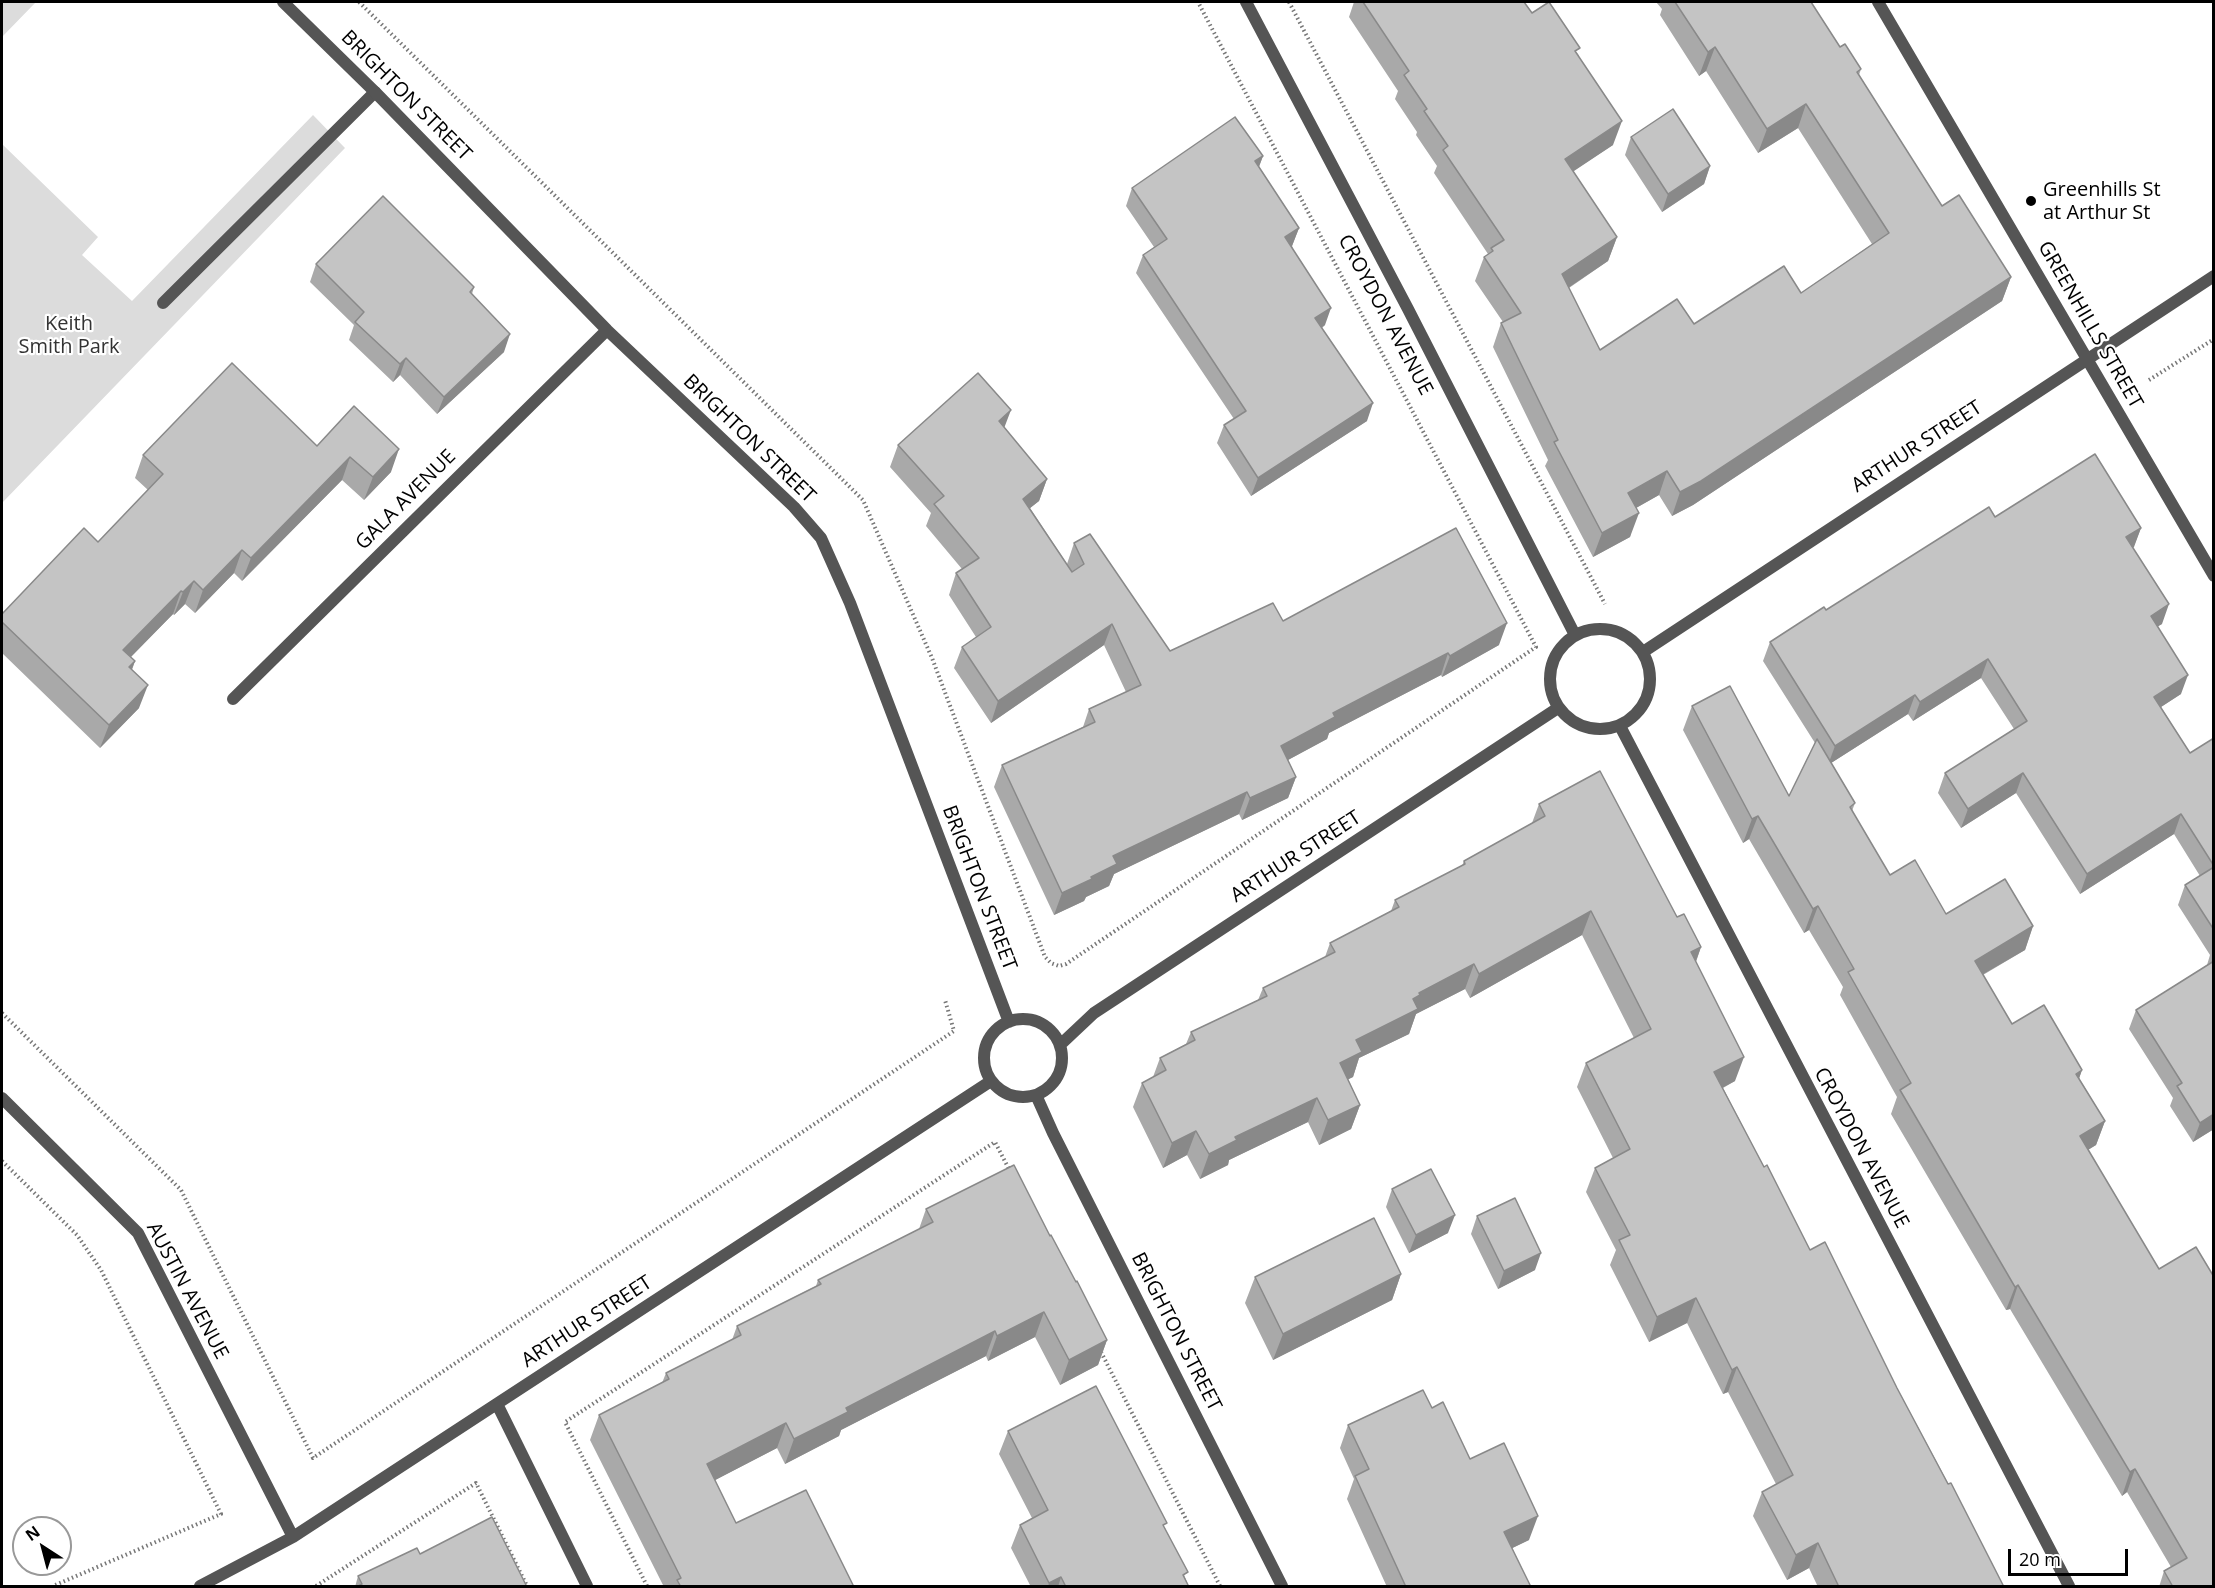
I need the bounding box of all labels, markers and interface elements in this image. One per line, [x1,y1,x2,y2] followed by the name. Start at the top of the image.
[336,26,476,166] street label: BRIGHTON STREET
[2043,178,2161,225] place label: Greenhills St at Arthur St
[2024,194,2038,208] marker: Greenhills St at Arthur St
[1333,231,1437,399] street label: CROYDON AVENUE
[2032,237,2148,413] street label: GREENHILLS STREET
[19,312,119,359] park label: Keith Smith Park
[678,370,820,508] street label: BRIGHTON STREET
[1847,396,1987,498] street label: ARTHUR STREET
[351,445,461,555] street label: GALA AVENUE
[937,802,1021,974] street label: BRIGHTON STREET
[1226,806,1366,908] street label: ARTHUR STREET
[1809,1064,1913,1232] street label: CROYDON AVENUE
[141,1218,233,1364] street label: AUSTIN AVENUE
[1126,1249,1226,1415] street label: BRIGHTON STREET
[517,1271,657,1373] street label: ARTHUR STREET
[12,1516,72,1576] north arrow
[21,1520,44,1546] text: N
[2011,1537,2131,1575] scale bar
[2019,1547,2061,1571] text: 20 m

